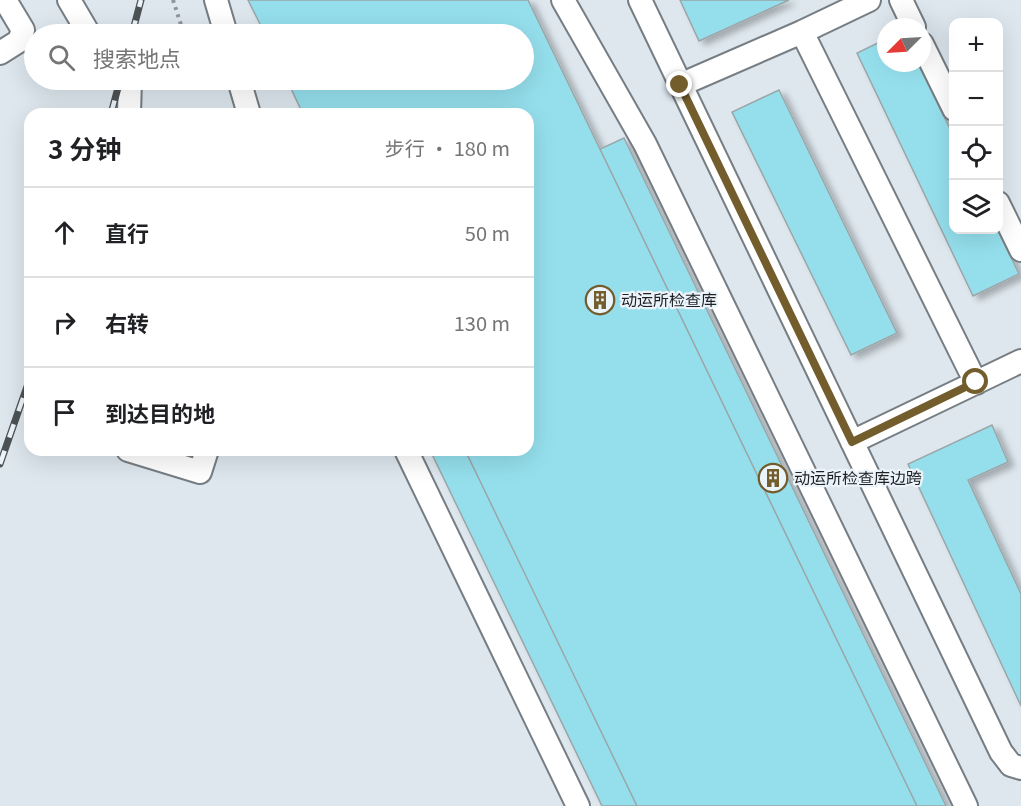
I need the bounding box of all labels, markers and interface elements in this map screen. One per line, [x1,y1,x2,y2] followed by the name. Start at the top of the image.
[877,18,931,72] north arrow
[949,18,1003,234] map controls
[949,18,1003,72] button: +
[24,24,534,90] search box
[45,41,78,74] icon: search
[93,41,181,73] text: 搜索地点
[666,71,692,97] route end
[949,72,1003,126] button: −
[949,126,1003,180] button: locate
[48,129,121,166] text: 3 分钟
[385,133,510,162] text: 步行 · 180 m
[949,180,1003,234] button: layers
[48,216,81,249] icon: ahead
[105,216,149,248] text: 直行
[465,218,510,247] text: 50 m
[584,284,616,316] building icon: 动运所检查库
[621,287,717,311] place label: 动运所检查库
[48,306,81,339] icon: right
[105,306,149,338] text: 右转
[454,308,510,337] text: 130 m
[962,368,988,394] route start
[48,396,81,429] icon: arrive
[105,396,215,428] text: 到达目的地
[757,462,789,494] building icon: 动运所检查库边跨
[794,465,922,489] place label: 动运所检查库边跨

